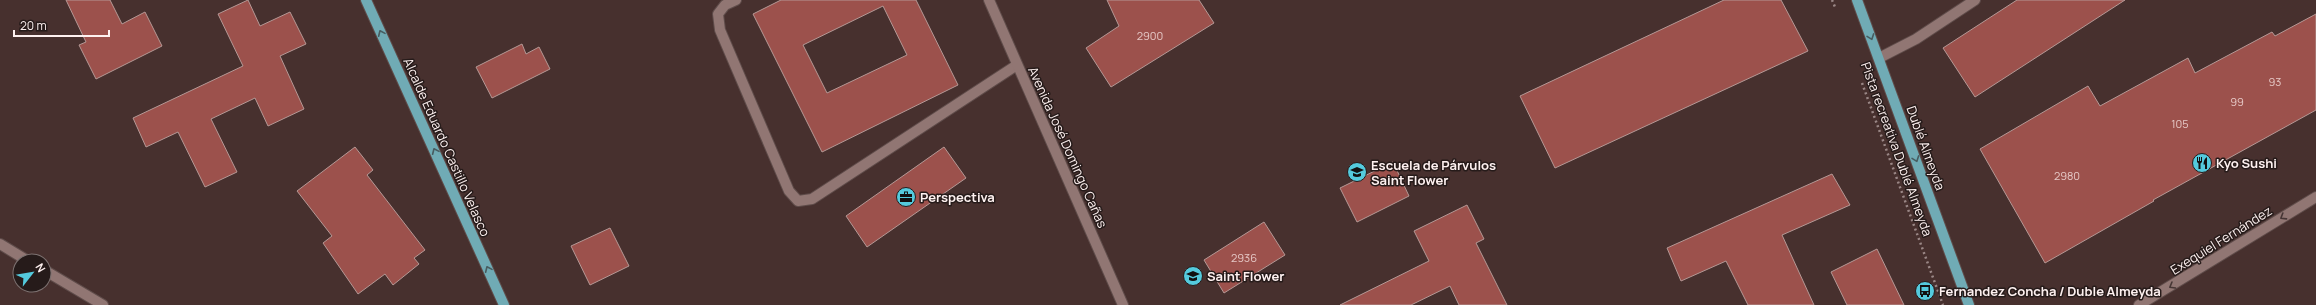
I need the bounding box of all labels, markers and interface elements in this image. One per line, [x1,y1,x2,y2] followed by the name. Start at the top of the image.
[14,12,109,38] scale bar
[20,17,47,34] text: 20 m
[1137,28,1163,43] house number: 2900
[378,29,386,37] one-way arrow
[1866,33,1875,40] one-way arrow
[399,55,495,239] street label: Alcalde Eduardo Castillo Velasco
[1857,59,1937,239] street label: Pista recreativa Dublé Almeyda
[1024,63,1112,231] street label: Avenida José Domingo Cañas
[2269,74,2281,89] house number: 93
[2230,94,2244,109] house number: 99
[1902,103,1950,193] street label: Dublé Almeyda
[2171,116,2189,131] house number: 105
[431,148,439,155] one-way arrow
[2191,152,2213,174] restaurant icon: Kyo Sushi
[2216,154,2277,172] place label: Kyo Sushi
[1911,155,1919,162] one-way arrow
[1371,156,1496,189] place label: Escuela de Párvulos Saint Flower
[1346,161,1368,183] school or university icon: Escuela de Párvulos Saint Flower
[2054,168,2080,183] house number: 2980
[895,186,917,208] office icon: Perspectiva
[920,188,995,206] place label: Perspectiva
[2167,201,2275,279] street label: Exequiel Fernández
[2280,213,2287,220] one-way arrow
[1231,250,1257,265] house number: 2936
[12,253,52,293] north arrow
[33,260,50,275] text: N
[1182,265,1204,287] school or university icon: Saint Flower
[485,266,493,274] one-way arrow
[1207,267,1284,285] place label: Saint Flower
[1914,280,1936,302] bus stop icon: Fernandez Concha / Duble Almeyda
[2169,281,2177,288] one-way arrow
[1939,282,2161,300] place label: Fernandez Concha / Duble Almeyda

